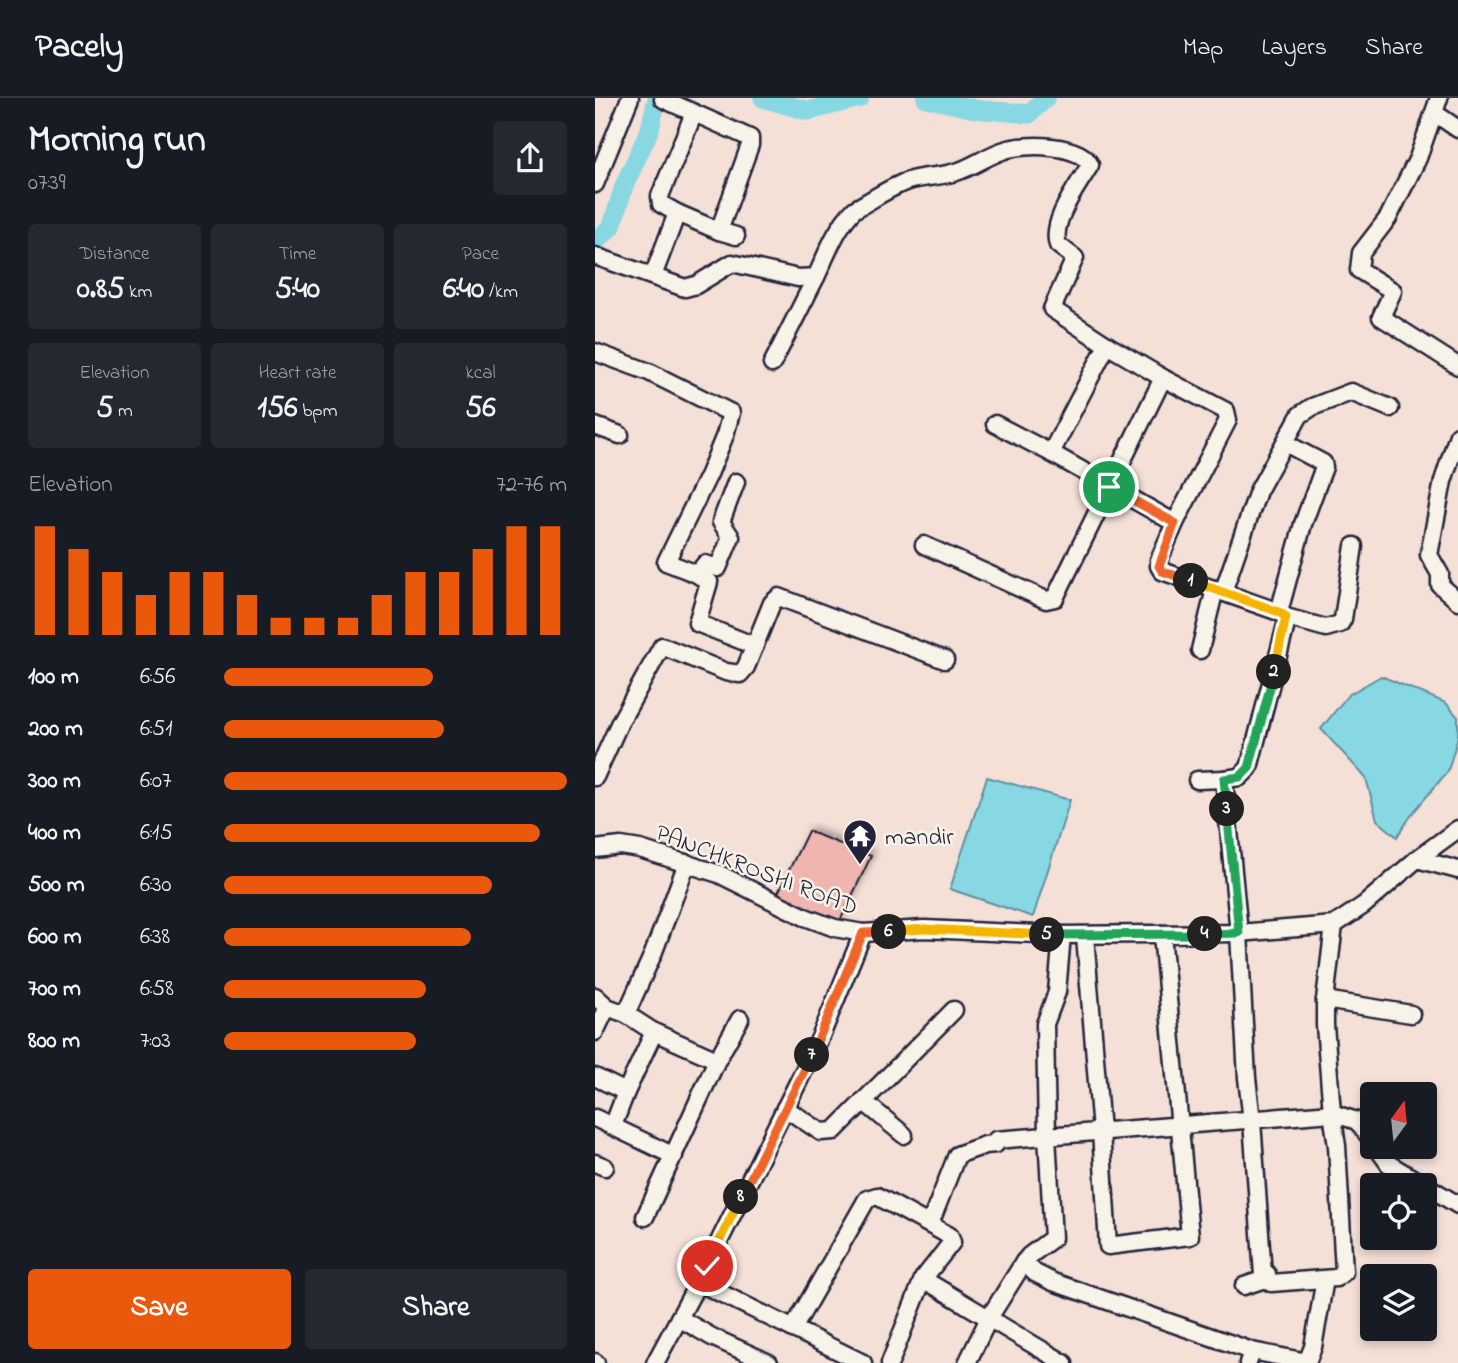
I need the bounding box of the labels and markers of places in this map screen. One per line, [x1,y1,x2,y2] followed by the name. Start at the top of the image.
[1079,457,1139,517] pin
[1173,564,1209,598] pin: 1
[1257,654,1291,690] pin: 2
[1209,792,1245,826] pin: 3
[841,817,879,866] temple icon: mandir
[885,821,954,856] place label: mandir
[871,914,907,950] pin: 6
[1187,916,1223,952] pin: 4
[1029,918,1065,952] pin: 5
[795,1038,829,1072] pin: 7
[723,1180,759,1214] pin: 8
[677,1236,737,1296] pin

